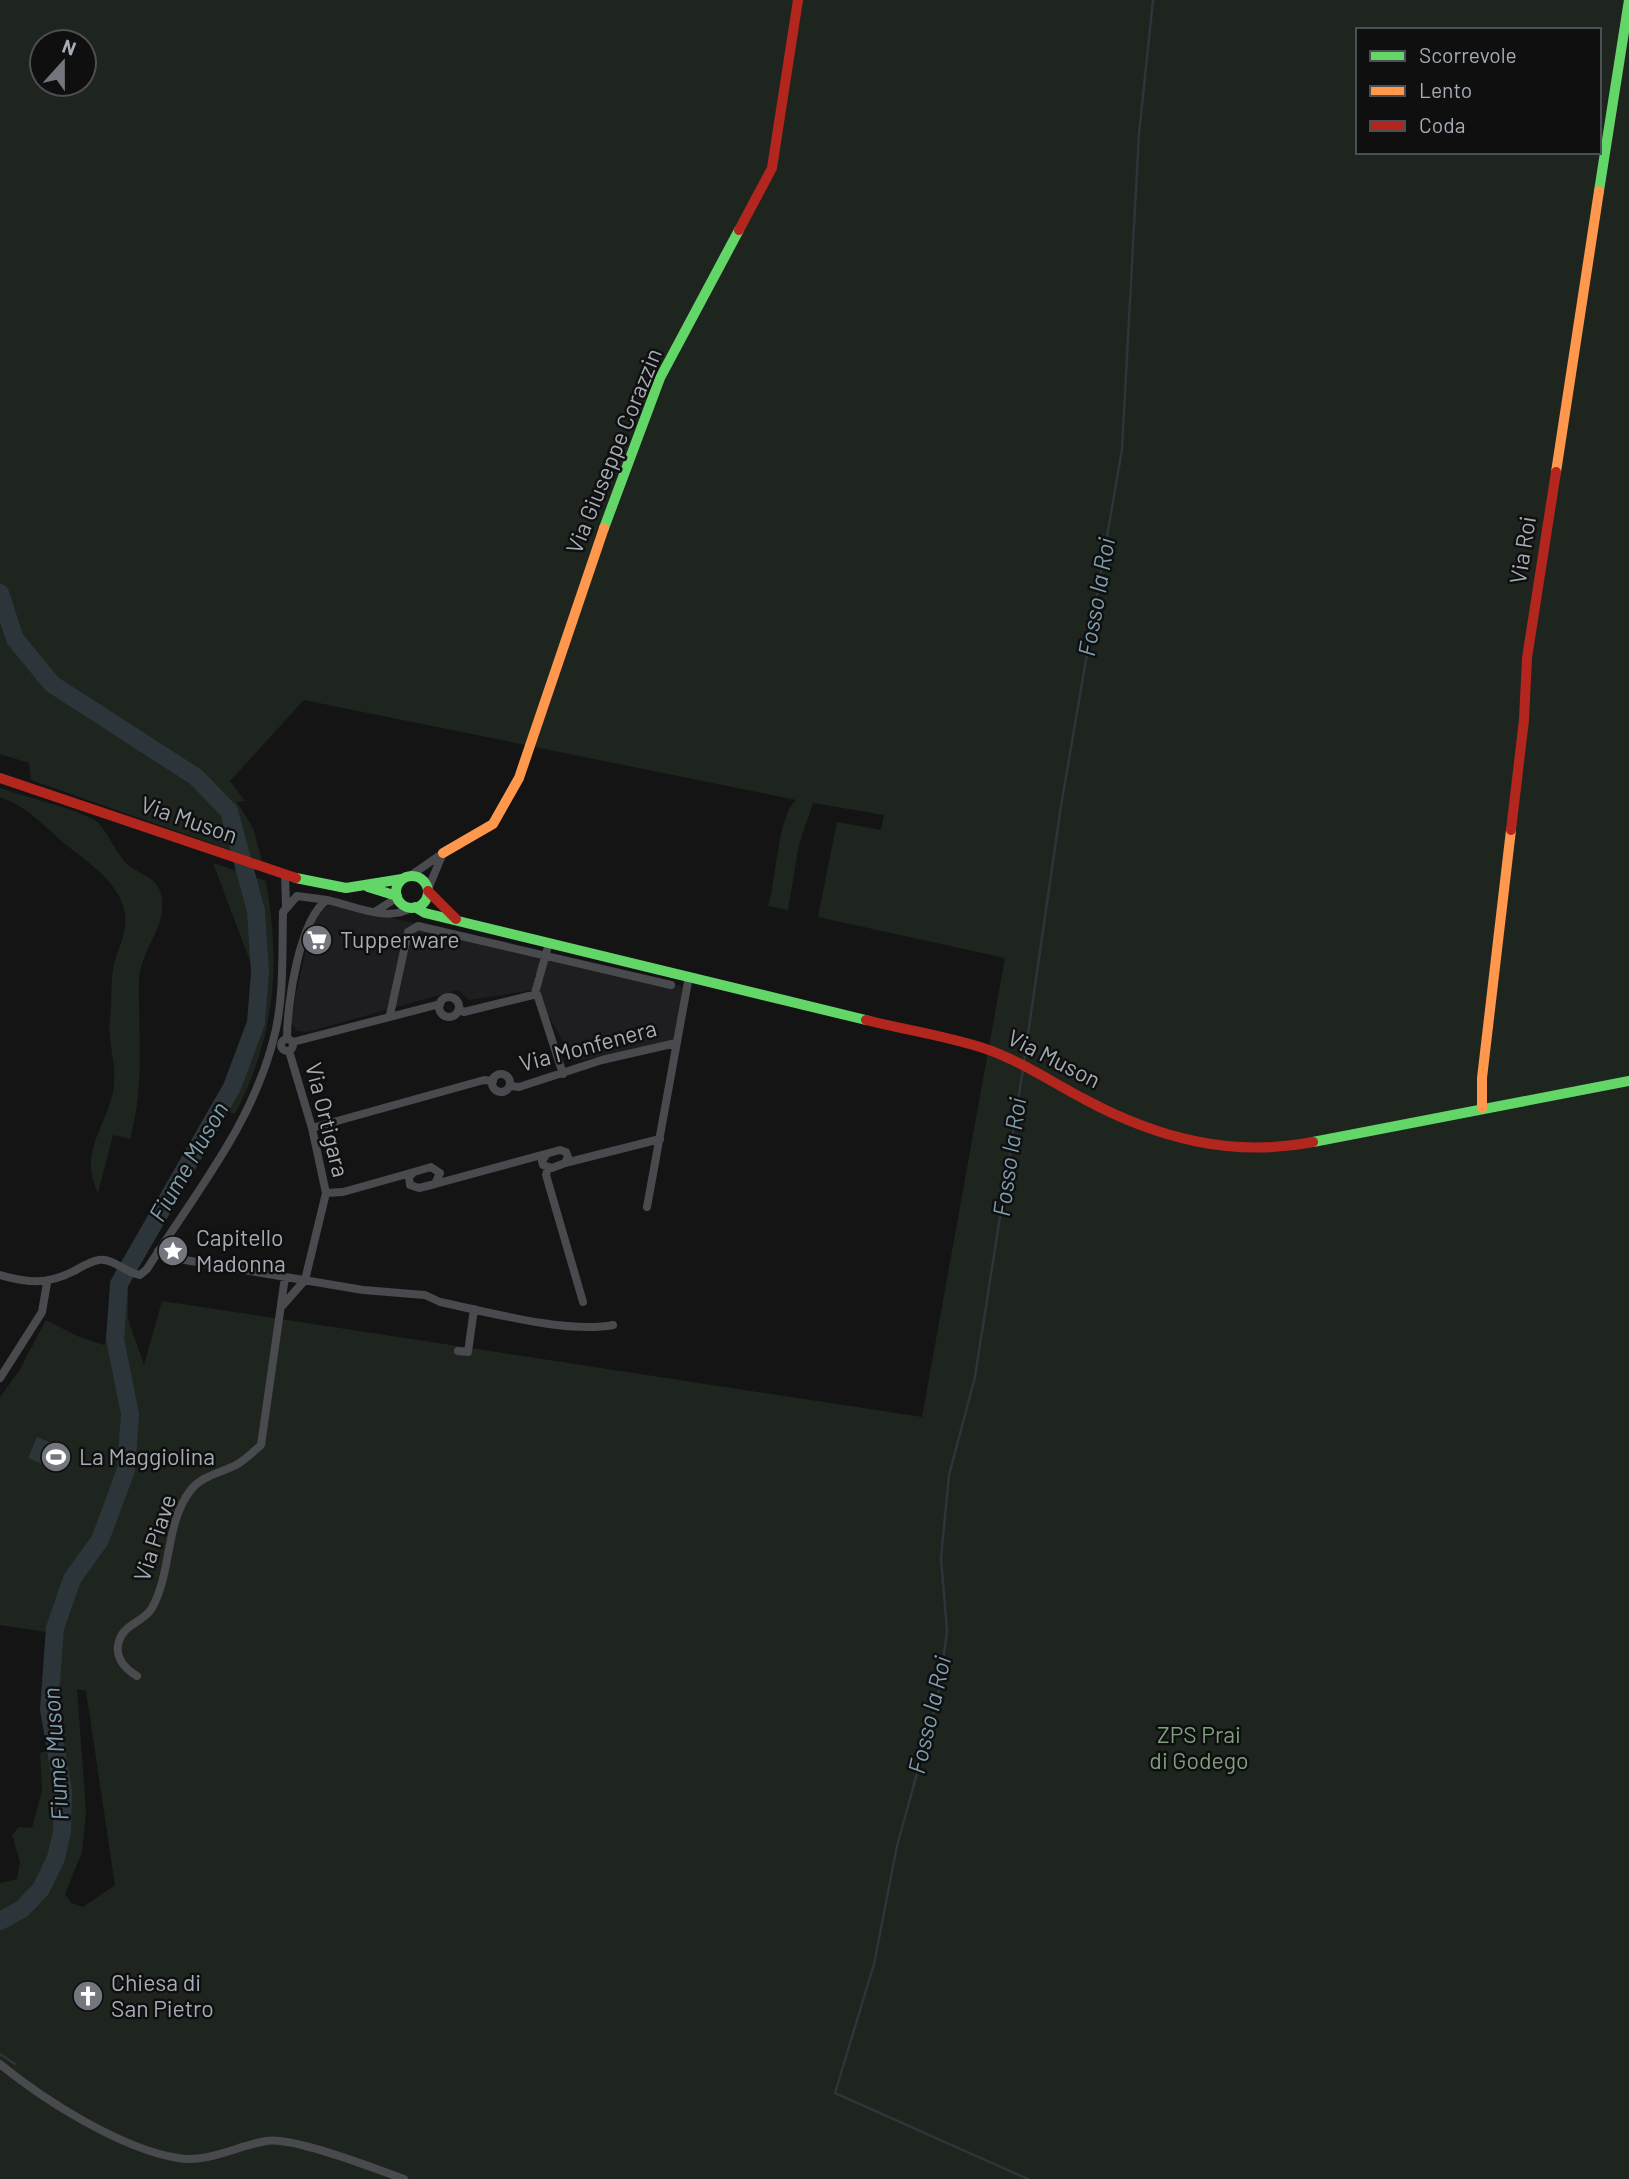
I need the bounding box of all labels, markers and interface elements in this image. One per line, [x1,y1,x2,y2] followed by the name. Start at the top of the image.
[28,28,98,98] north arrow
[1356,28,1601,154] legend
[59,34,79,60] text: N
[1419,42,1517,67] text: Scorrevole
[1419,77,1472,102] text: Lento
[1419,112,1465,137] text: Coda
[559,344,667,557] street label: Via Giuseppe Corazzin
[1503,514,1541,586] street label: Via Roi
[1071,535,1120,658] water label: Fosso la Roi
[137,789,241,849] street label: Via Muson
[300,923,334,957] supermarket icon: Tupperware
[340,925,460,953] place label: Tupperware
[516,1013,660,1077] street label: Via Monfenera
[1003,1023,1106,1093] street label: Via Muson
[300,1060,356,1180] street label: Via Ortigara
[986,1095,1031,1218] water label: Fosso la Roi
[142,1096,234,1226] water label: Fiume Muson
[196,1223,286,1277] place label: Capitello Madonna
[156,1234,190,1268] place icon: Capitello Madonna
[39,1440,73,1474] sports icon: La Maggiolina
[79,1442,215,1470] place label: La Maggiolina
[127,1491,181,1585] street label: Via Piave
[901,1653,956,1776] water label: Fosso la Roi
[35,1687,74,1822] water label: Fiume Muson
[1149,1720,1249,1774] park label: ZPS Prai di Godego
[111,1968,214,2022] place label: Chiesa di San Pietro
[71,1979,105,2013] church icon: Chiesa di San Pietro

